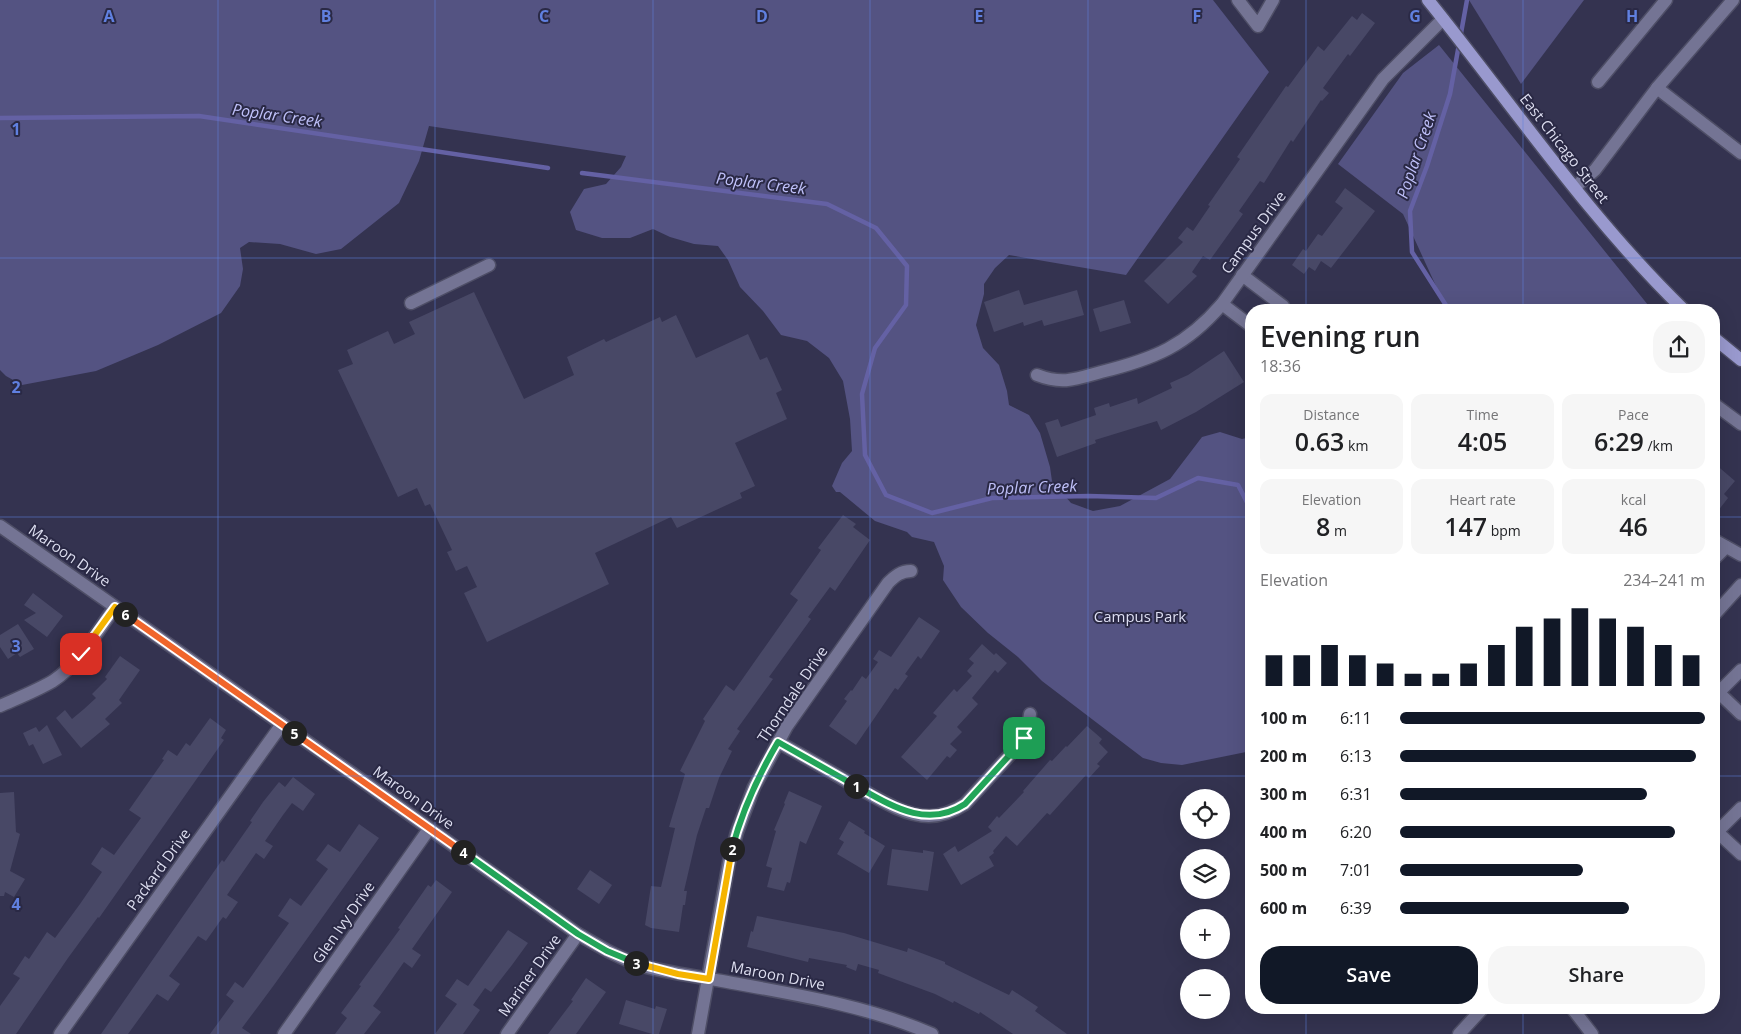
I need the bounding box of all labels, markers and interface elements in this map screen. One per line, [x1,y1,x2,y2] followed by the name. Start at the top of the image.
[103,5,115,27] text: A
[321,5,331,27] text: B
[539,5,549,27] text: C
[756,5,768,27] text: D
[975,5,984,27] text: E
[1193,5,1201,27] text: F
[1409,5,1421,27] text: G
[1626,5,1638,27] text: H
[1516,89,1614,207] street label: East Chicago Street
[231,98,324,132] water label: Poplar Creek
[1391,108,1441,201] water label: Poplar Creek
[11,118,21,140] text: 1
[715,167,808,200] water label: Poplar Creek
[1216,187,1290,277] street label: Campus Drive
[1260,317,1421,355] text: Evening run
[1653,321,1705,373] button: share
[1260,355,1301,377] text: 18:36
[11,376,21,398] text: 2
[1303,405,1360,424] text: Distance
[1466,405,1499,424] text: Time
[1618,405,1649,424] text: Pace
[1295,424,1344,458] text: 0.63
[1458,424,1507,458] text: 4:05
[1594,424,1644,458] text: 6:29
[1344,436,1368,455] text: km
[1644,436,1673,455] text: /km
[986,474,1079,500] water label: Poplar Creek
[1302,490,1361,509] text: Elevation
[1449,490,1516,509] text: Heart rate
[1621,490,1646,509] text: kcal
[1316,509,1330,543] text: 8
[1444,509,1487,543] text: 147
[1619,509,1648,543] text: 46
[25,519,115,591] street label: Maroon Drive
[1330,521,1347,540] text: m
[1487,521,1521,540] text: bpm
[1260,569,1328,591] text: Elevation
[1623,569,1705,591] text: 234–241 m
[112,602,138,626] pin: 6
[121,605,130,624] text: 6
[1094,606,1186,626] park label: Campus Park
[60,633,102,675] pin
[11,635,21,657] text: 3
[67,640,95,668] icon: check
[752,642,832,746] street label: Thorndale Drive
[1260,707,1307,729] text: 100 m
[1340,707,1372,729] text: 6:11
[1003,717,1045,759] pin
[282,720,306,746] pin: 5
[290,724,299,743] text: 5
[1010,724,1038,752] icon: arrive
[1260,745,1307,767] text: 200 m
[1340,745,1372,767] text: 6:13
[369,761,459,833] street label: Maroon Drive
[844,774,868,798] pin: 1
[852,777,861,796] text: 1
[1260,783,1307,805] text: 300 m
[1340,783,1372,805] text: 6:31
[1180,789,1230,1019] map controls
[1180,789,1230,839] button: locate
[1260,821,1307,843] text: 400 m
[1340,821,1372,843] text: 6:20
[121,824,195,914] street label: Packard Drive
[720,836,744,862] pin: 2
[450,840,476,864] pin: 4
[728,840,737,859] text: 2
[459,843,468,862] text: 4
[1180,849,1230,899] button: layers
[1260,859,1307,881] text: 500 m
[1340,859,1372,881] text: 7:01
[307,877,379,967] street label: Glen Ivy Drive
[11,893,21,915] text: 4
[1260,897,1307,919] text: 600 m
[1340,897,1372,919] text: 6:39
[1180,909,1230,959] button: +
[493,930,565,1020] street label: Mariner Drive
[1260,946,1478,1004] button: Save
[1488,946,1705,1004] button: Share
[624,950,648,976] pin: 3
[632,954,641,973] text: 3
[729,956,827,994] street label: Maroon Drive
[1180,969,1230,1019] button: −

